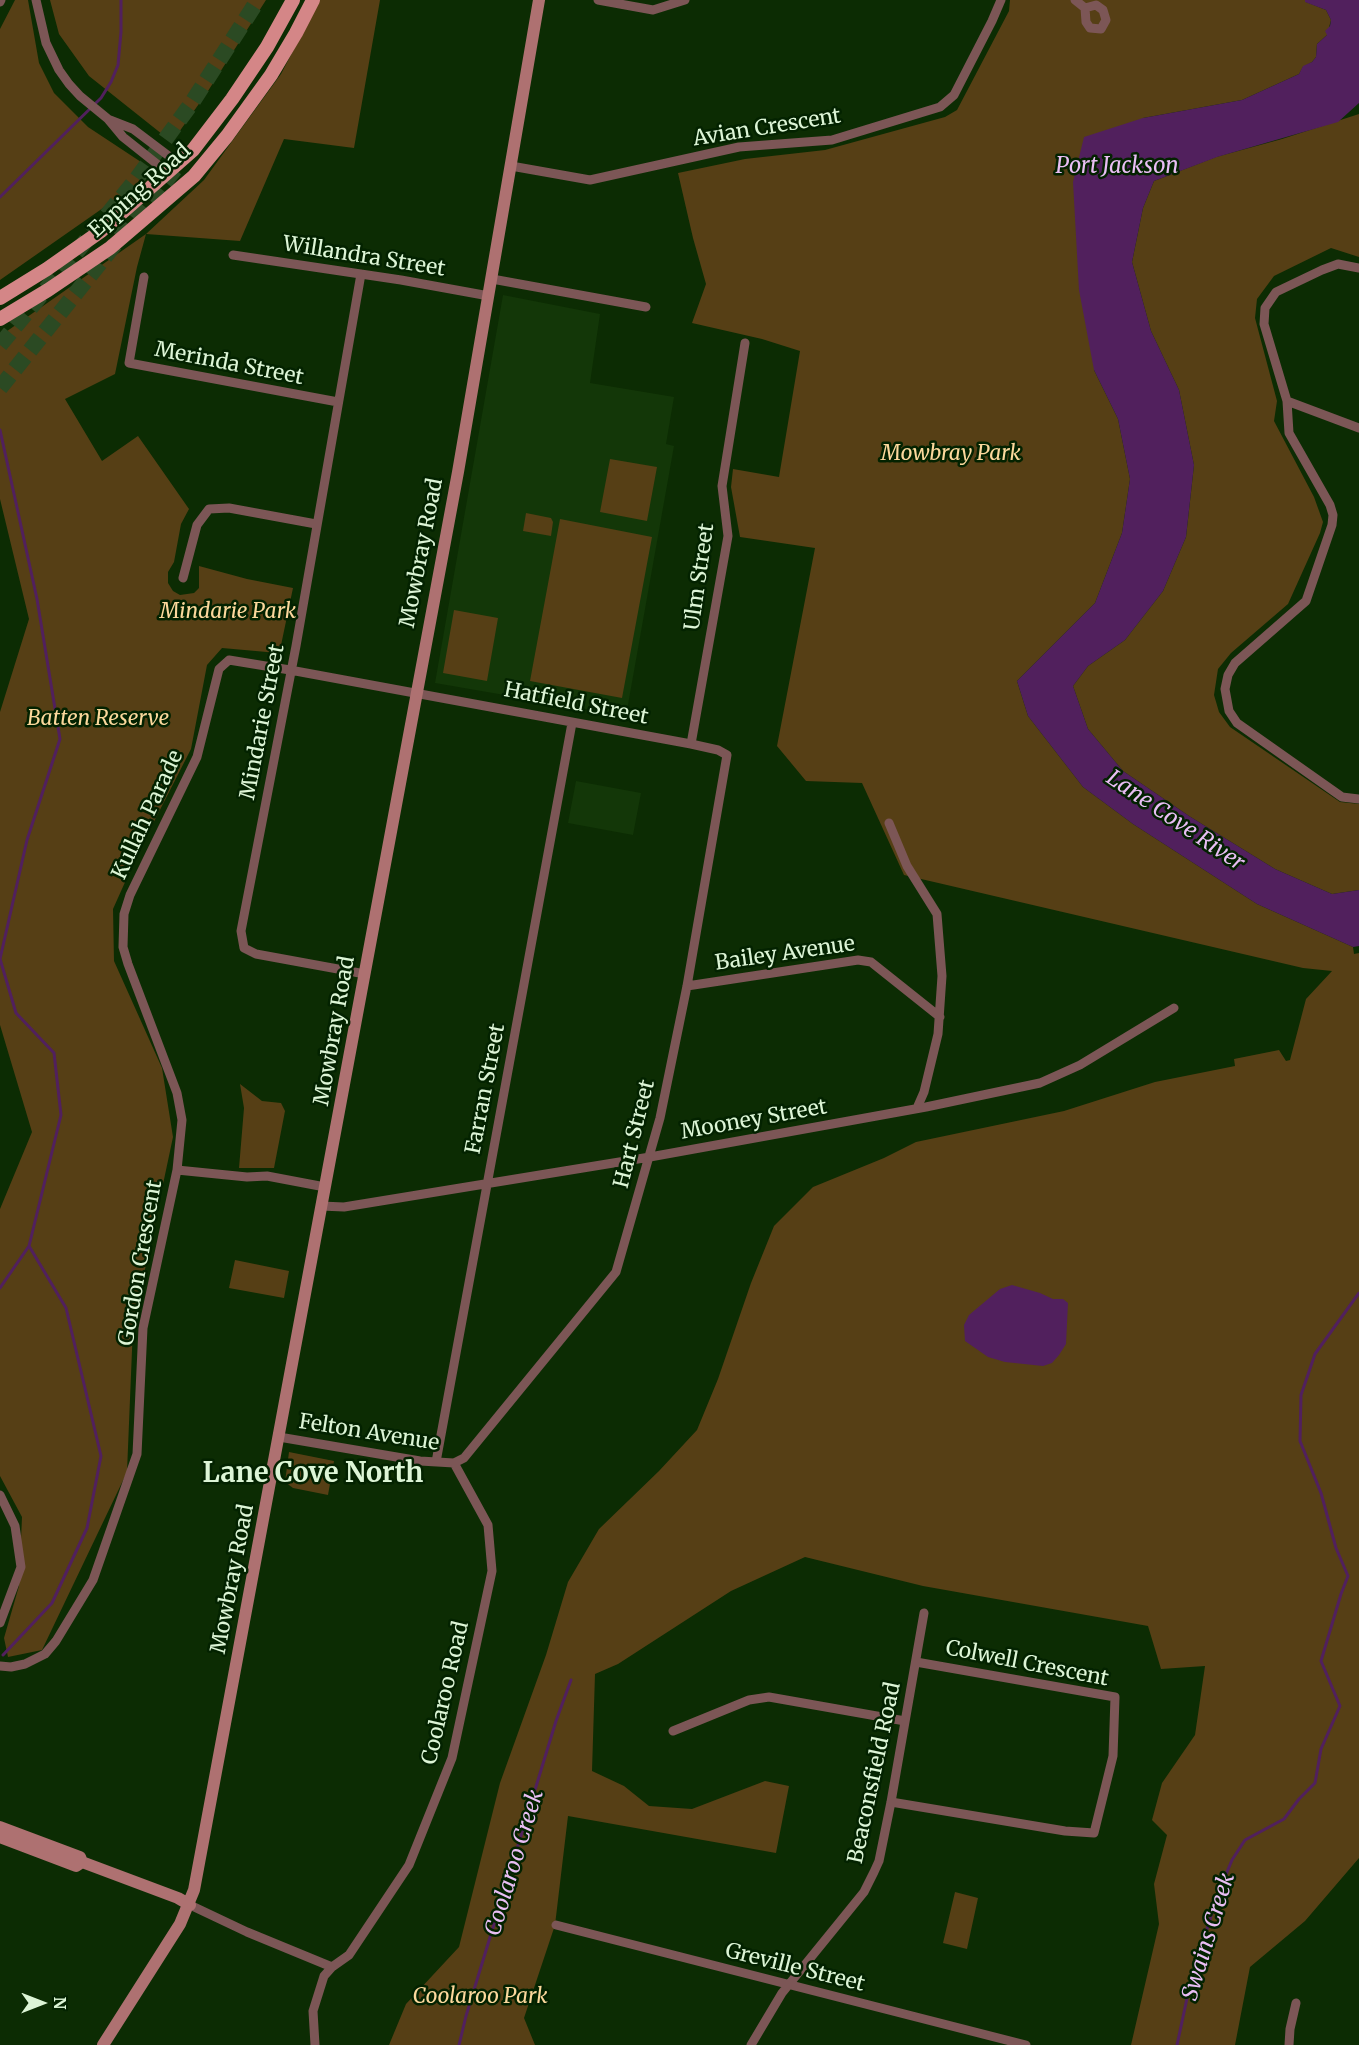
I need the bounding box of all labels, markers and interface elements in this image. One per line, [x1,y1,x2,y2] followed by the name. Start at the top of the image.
[691,104,843,152] street label: Avian Crescent
[84,139,196,243] street label: Epping Road
[1056,154,1178,180] water label: Port Jackson
[281,232,447,282] street label: Willandra Street
[153,337,305,391] street label: Merinda Street
[881,441,1021,467] park label: Mowbray Park
[395,476,449,630] street label: Mowbray Road
[680,522,720,632] street label: Ulm Street
[160,599,296,625] park label: Mindarie Park
[236,642,290,802] street label: Mindarie Street
[502,678,650,730] street label: Hatfield Street
[27,706,169,732] park label: Batten Reserve
[107,746,189,884] street label: Kullah Parade
[1101,765,1249,877] water label: Lane Cove River
[713,932,857,976] street label: Bailey Avenue
[309,954,361,1108] street label: Mowbray Road
[461,1022,511,1156] street label: Farran Street
[609,1077,661,1191] street label: Hart Street
[679,1095,829,1145] street label: Mooney Street
[114,1178,168,1348] street label: Gordon Crescent
[297,1409,441,1457] street label: Felton Avenue
[203,1458,423,1490] district label: Lane Cove North
[206,1502,260,1656] street label: Mowbray Road
[417,1619,475,1767] street label: Coolaroo Road
[943,1636,1111,1692] street label: Colwell Crescent
[843,1680,907,1866] street label: Beaconsfield Road
[480,1787,550,1939] water label: Coolaroo Creek
[1177,1870,1241,2004] water label: Swains Creek
[723,1939,867,1997] street label: Greville Street
[12,1973,72,2033] north arrow
[412,1984,548,2010] park label: Coolaroo Park
[50,1997,70,2009] text: N

